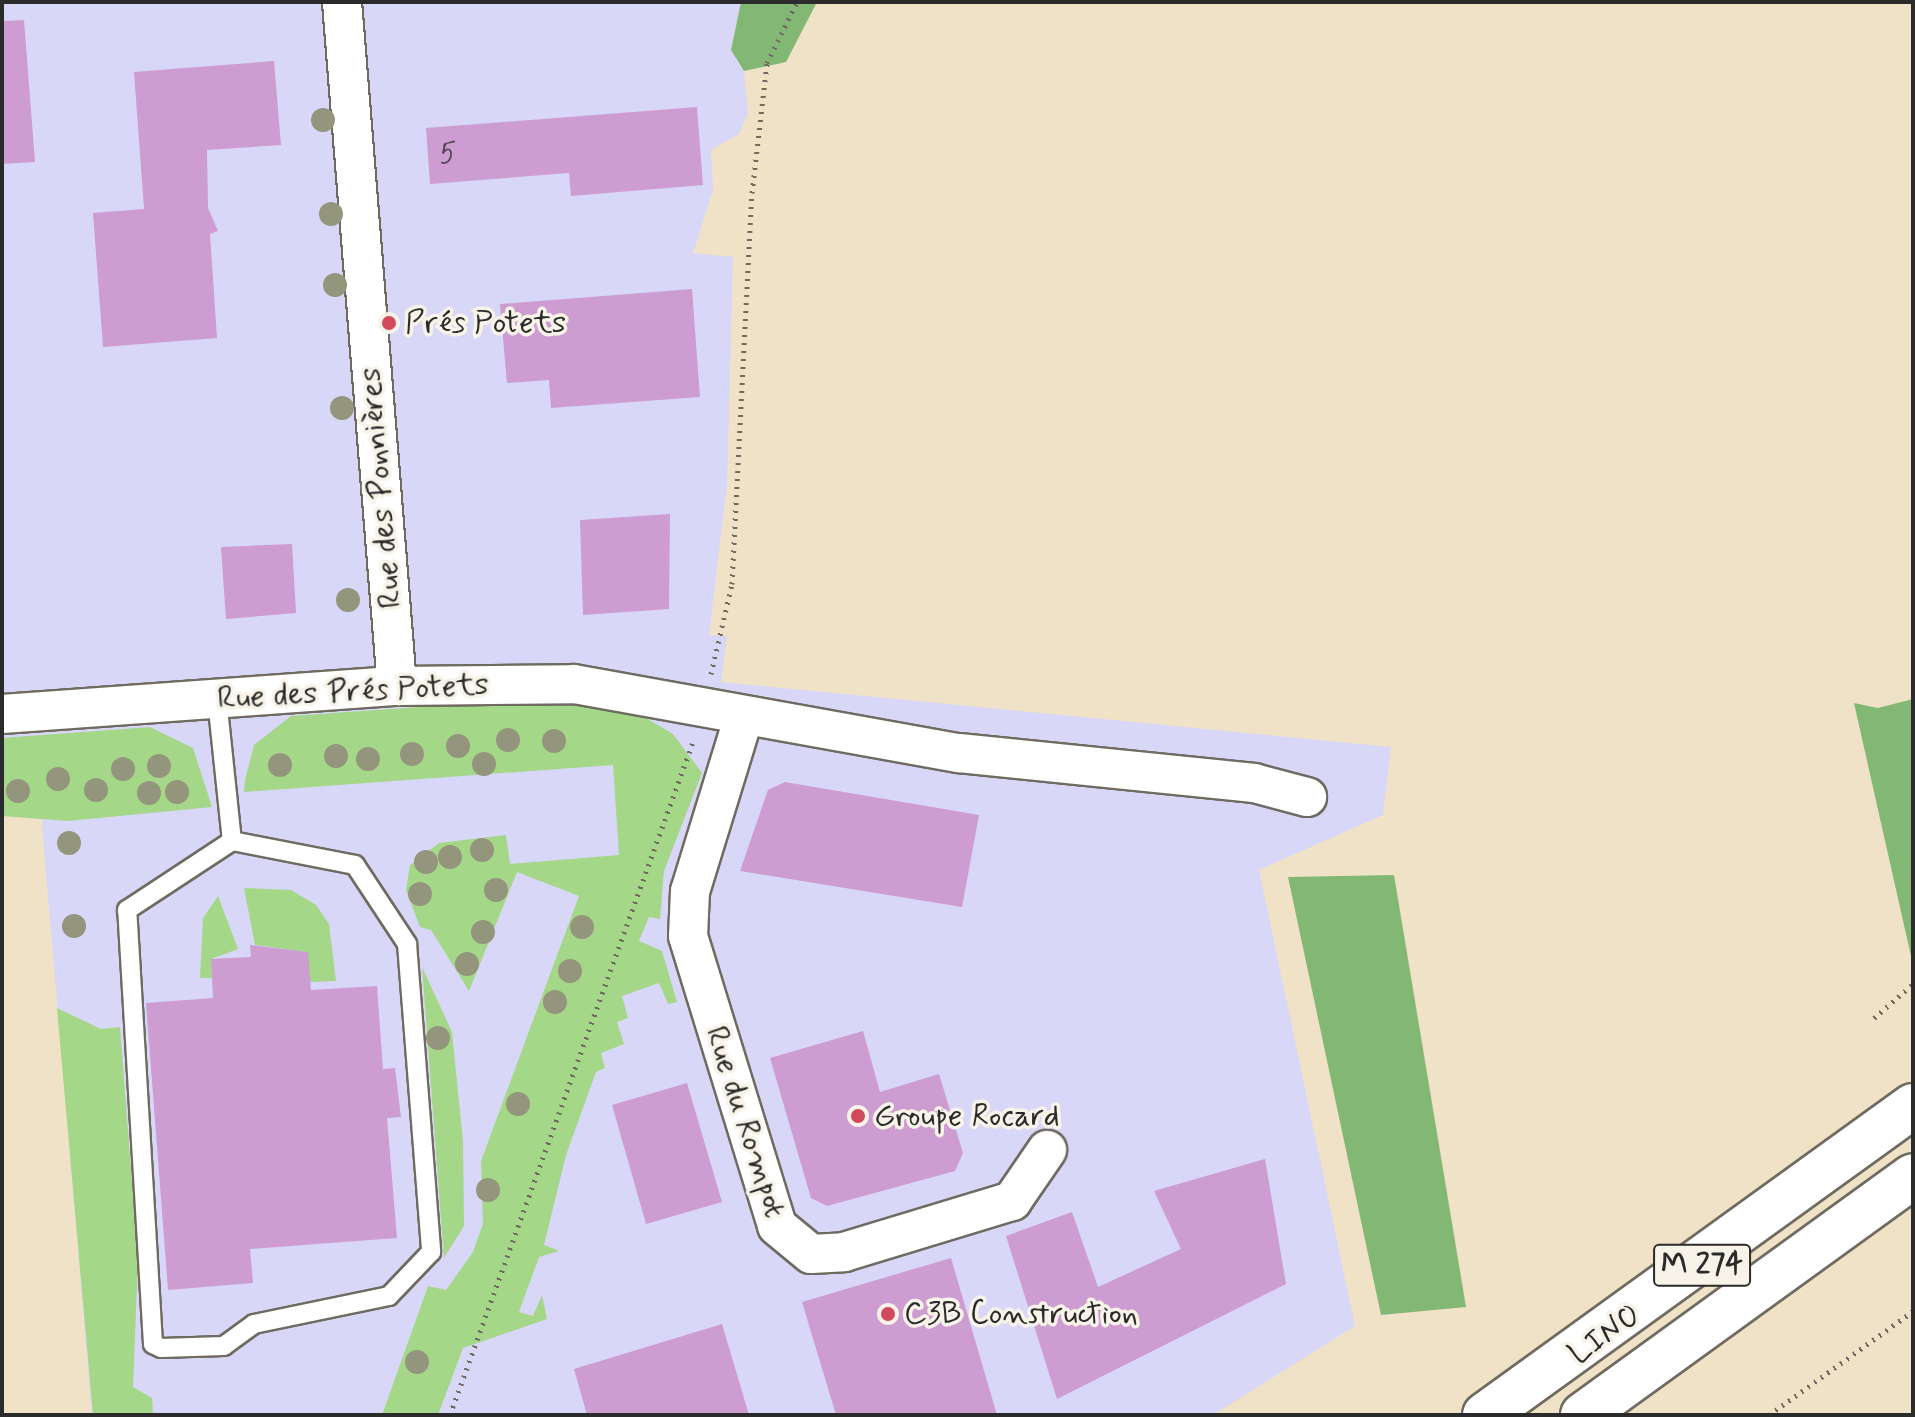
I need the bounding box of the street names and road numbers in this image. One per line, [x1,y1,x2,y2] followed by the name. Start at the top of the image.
[351,364,411,612] street label: Rue des Ponnières
[222,666,484,718] street label: Rue des Prés Potets
[696,1021,794,1223] street label: Rue du Rompot
[1652,1239,1752,1291] road number: M 274
[1562,1296,1648,1374] street label: LINO

